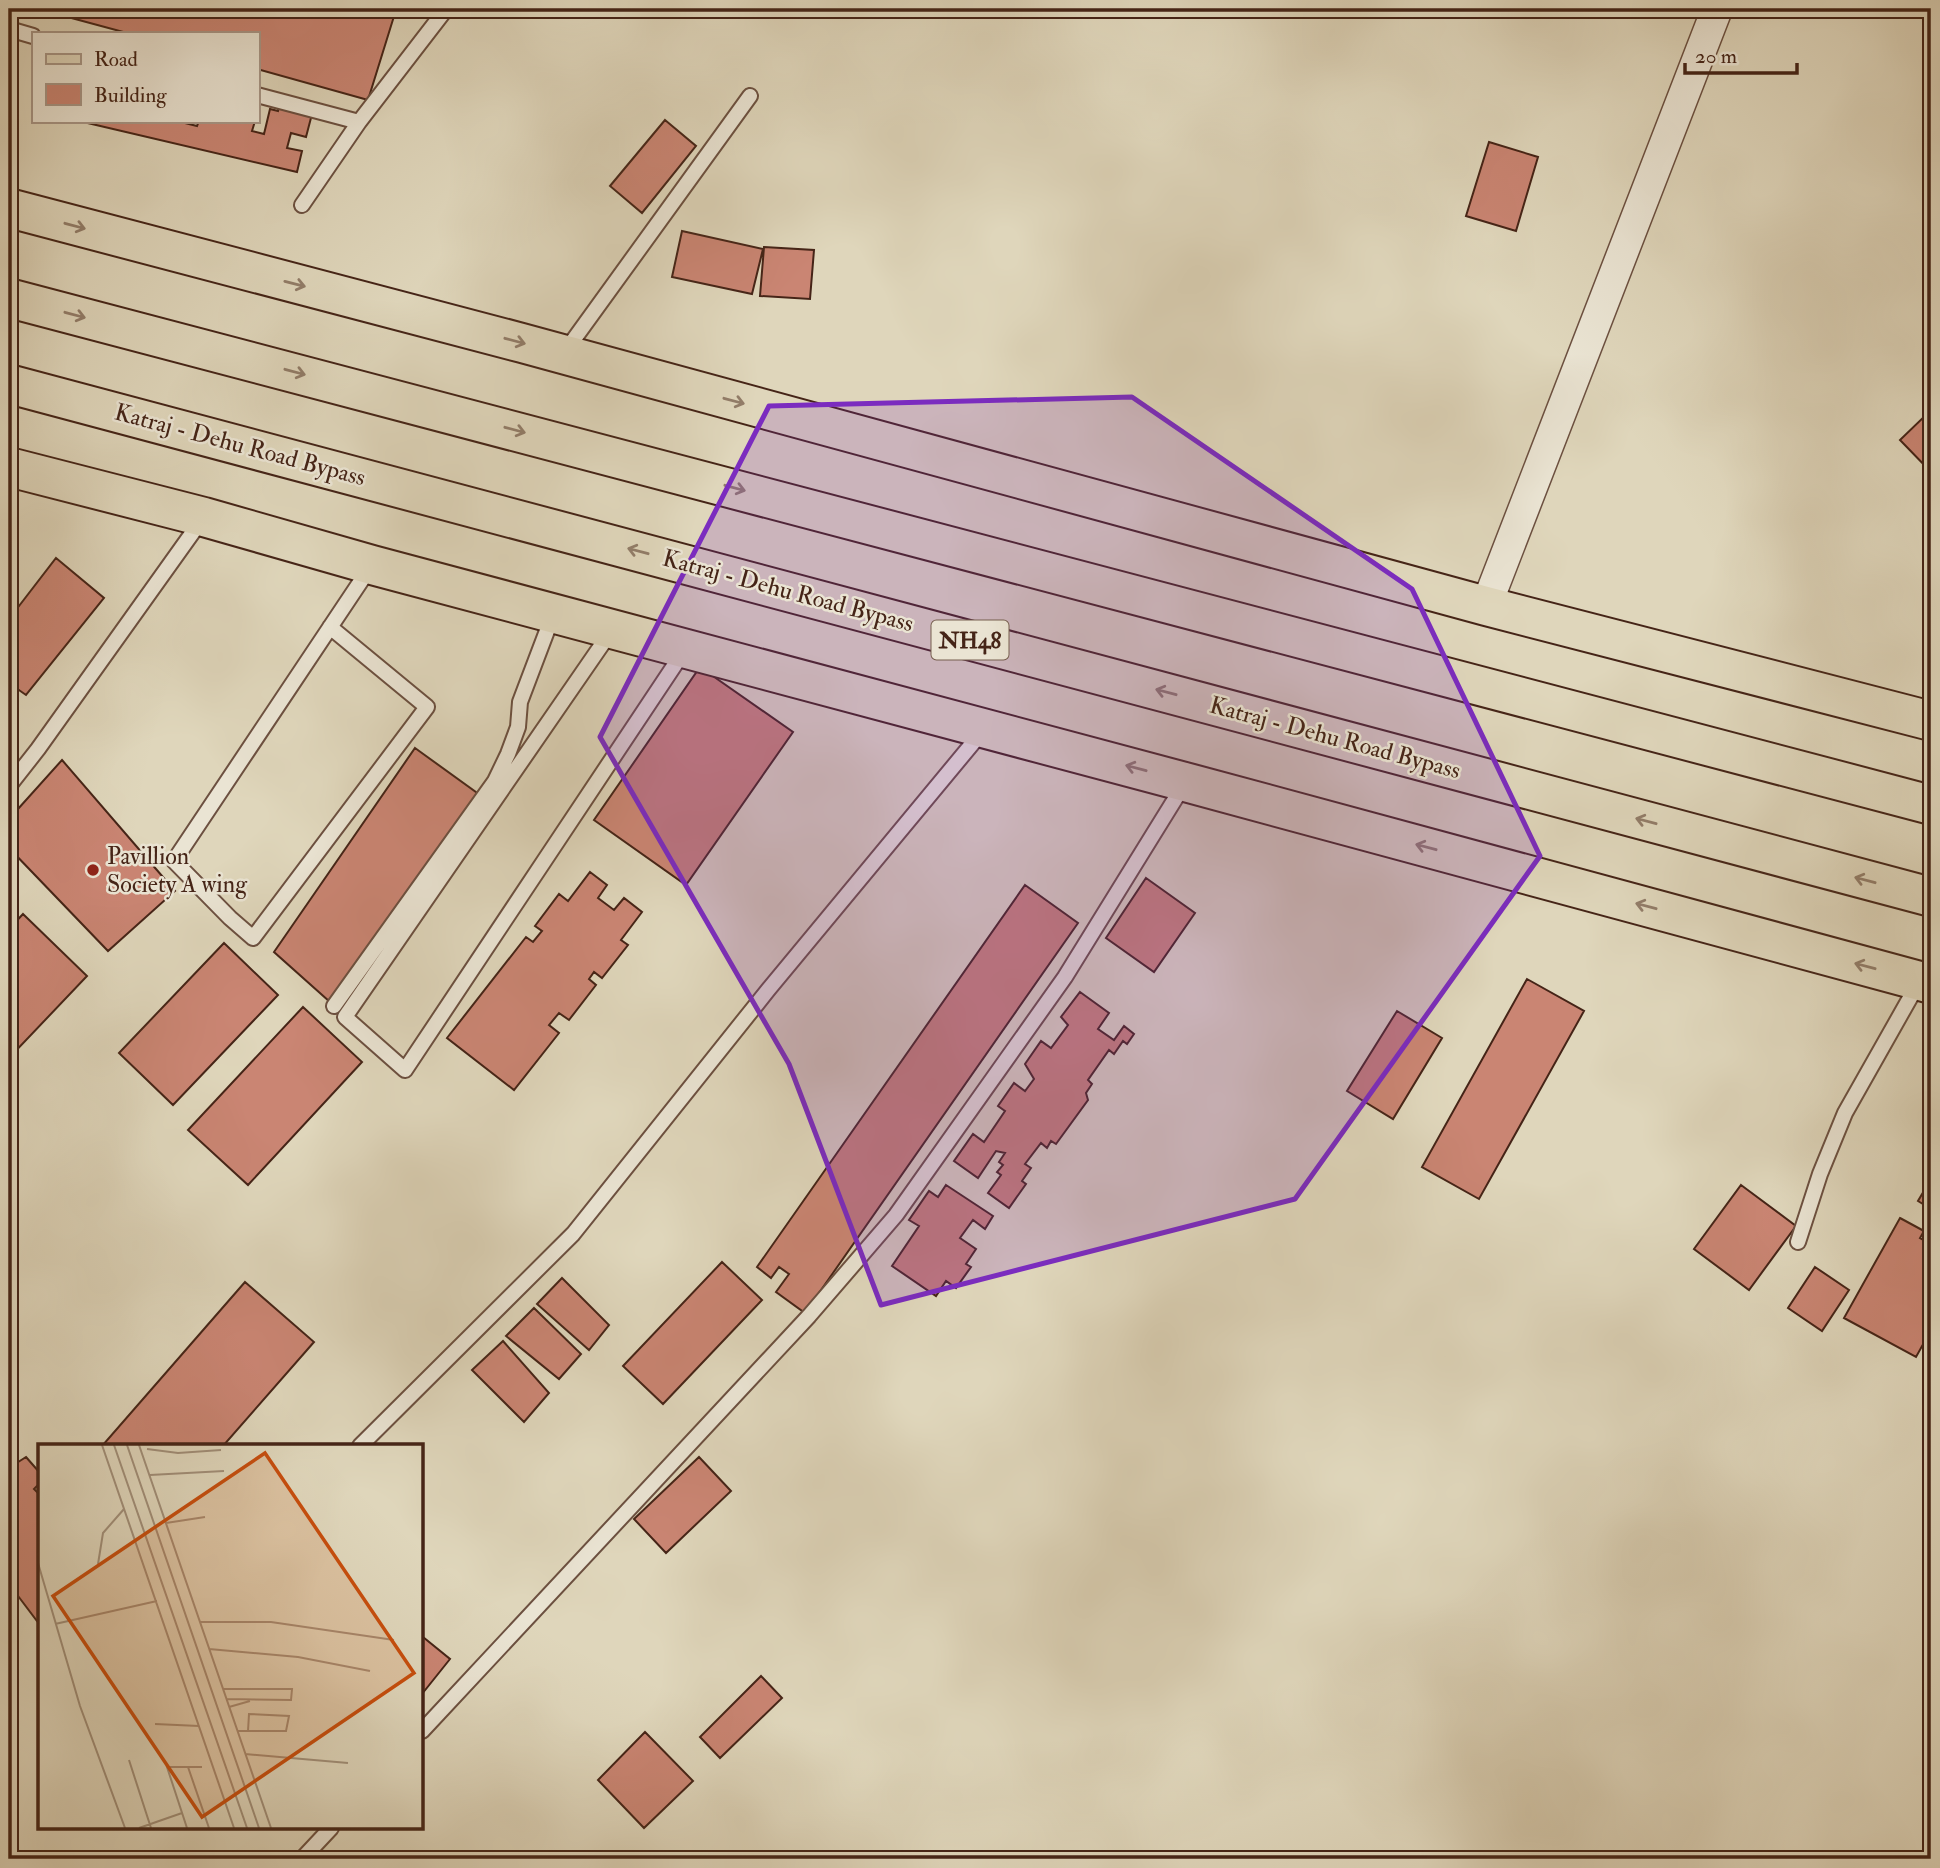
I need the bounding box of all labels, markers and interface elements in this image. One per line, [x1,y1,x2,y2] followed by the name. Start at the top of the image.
[32,32,259,122] legend
[1685,32,1797,76] scale bar
[1695,43,1737,70] text: 20 m
[94,46,139,73] text: Road
[94,82,167,109] text: Building
[64,220,86,233] one-way arrow
[283,278,305,291] one-way arrow
[63,309,86,322] one-way arrow
[503,335,526,348] one-way arrow
[283,366,306,379] one-way arrow
[722,395,745,408] one-way arrow
[111,397,369,493] street label: Katraj - Dehu Road Bypass
[503,424,526,437] one-way arrow
[723,482,746,495] one-way arrow
[659,543,917,639] street label: Katraj - Dehu Road Bypass
[627,544,650,557] one-way arrow
[932,620,1009,660] road number: NH48
[1155,685,1177,698] one-way arrow
[1206,690,1464,786] street label: Katraj - Dehu Road Bypass
[1125,761,1147,774] one-way arrow
[1635,814,1657,827] one-way arrow
[1415,840,1438,853] one-way arrow
[107,841,248,900] place label: Pavillion Society A wing
[85,862,101,878] marker: Pavillion Society A wing
[1854,873,1877,886] one-way arrow
[1635,899,1657,912] one-way arrow
[1855,959,1877,972] one-way arrow
[38,1444,424,1829] inset map

